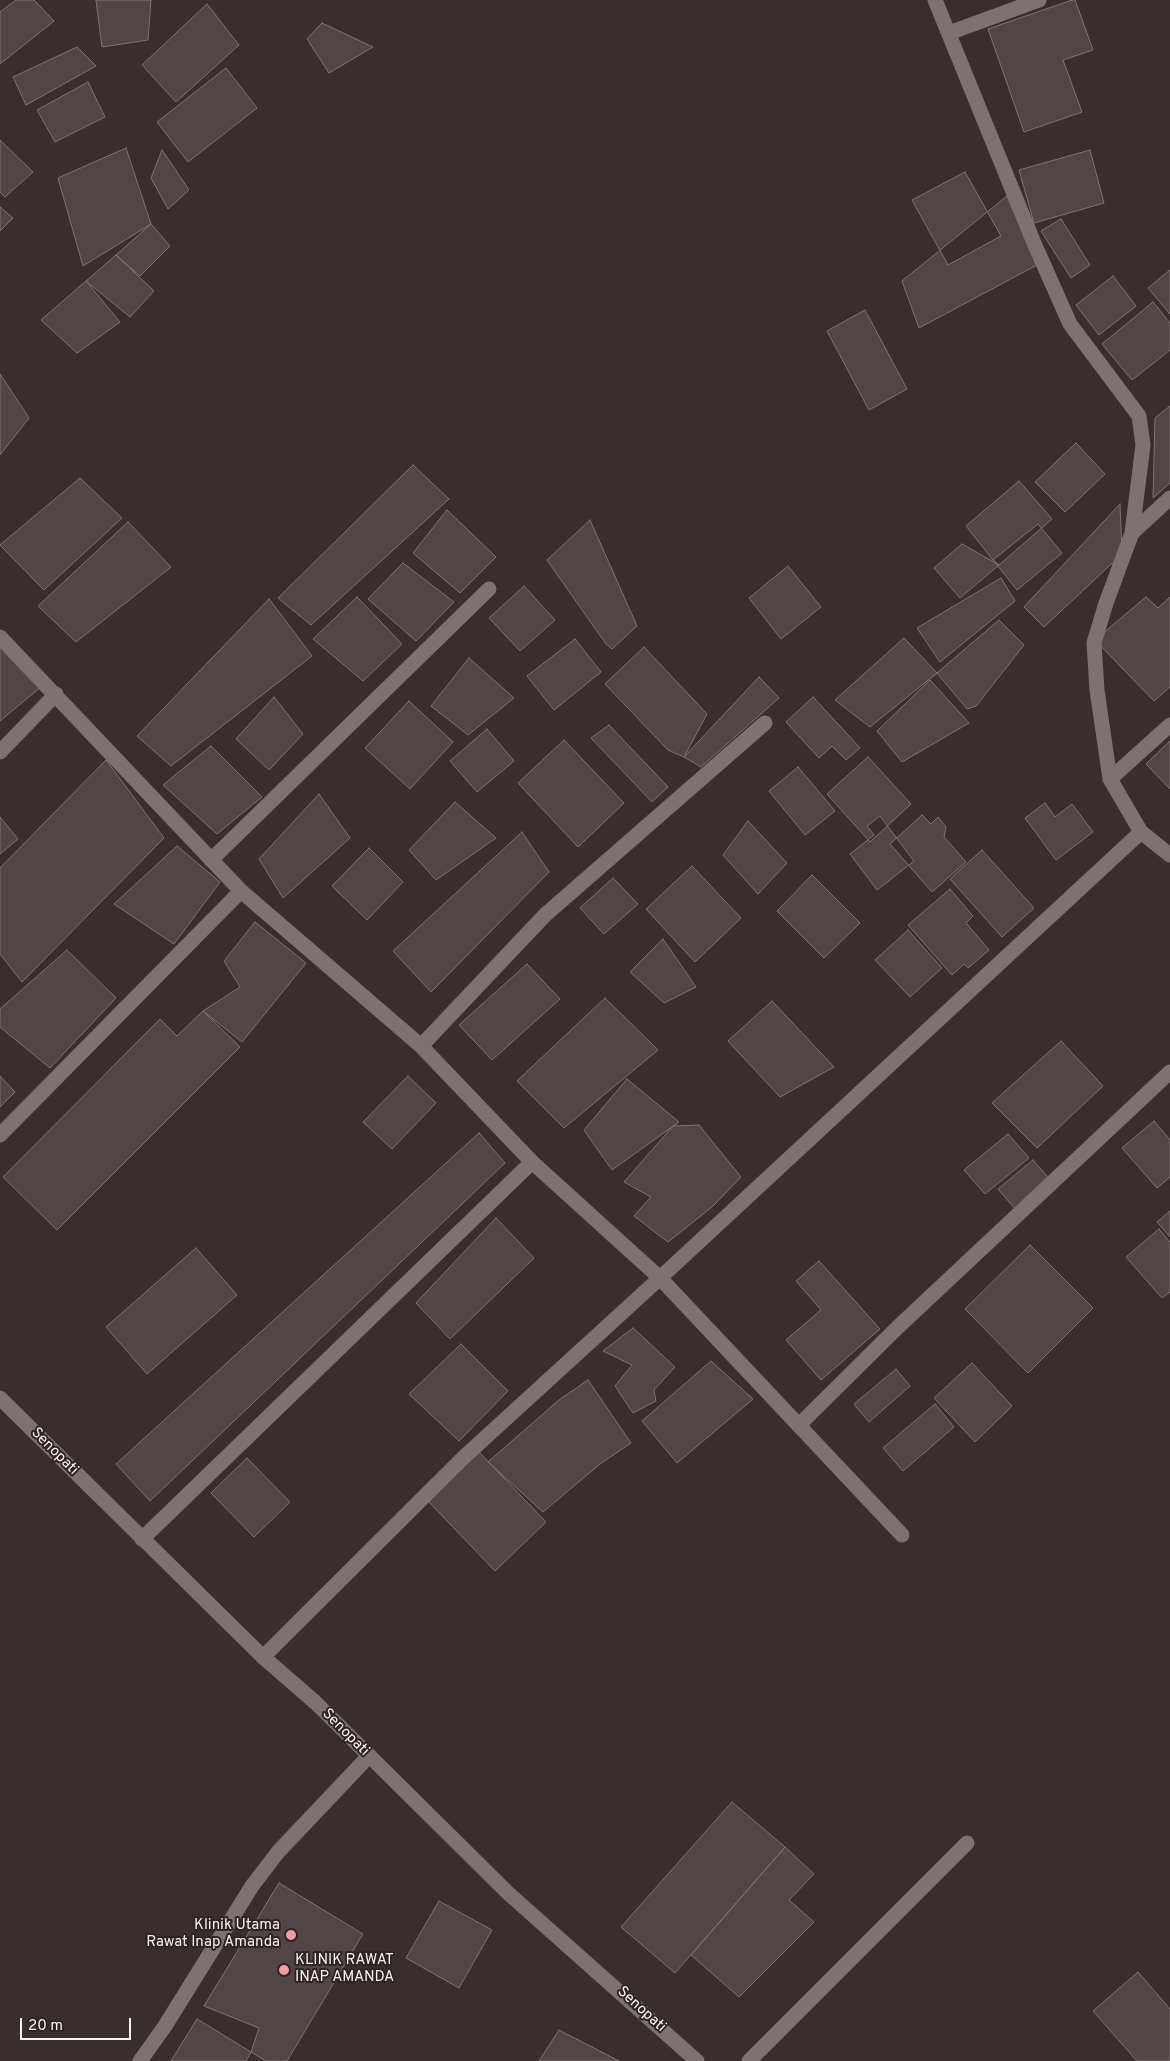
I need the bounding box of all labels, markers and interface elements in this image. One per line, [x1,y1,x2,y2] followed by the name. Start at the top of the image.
[27,1425,81,1479] street label: Senopati
[318,1706,372,1760] street label: Senopati
[146,1917,280,1952] place label: Klinik Utama Rawat Inap Amanda
[284,1928,298,1942] marker: Klinik Utama Rawat Inap Amanda
[295,1952,394,1987] place label: KLINIK RAWAT INAP AMANDA
[277,1963,291,1977] marker: KLINIK RAWAT INAP AMANDA
[613,1983,669,2037] street label: Senopati
[22,2008,134,2040] scale bar
[28,2017,63,2036] text: 20 m

